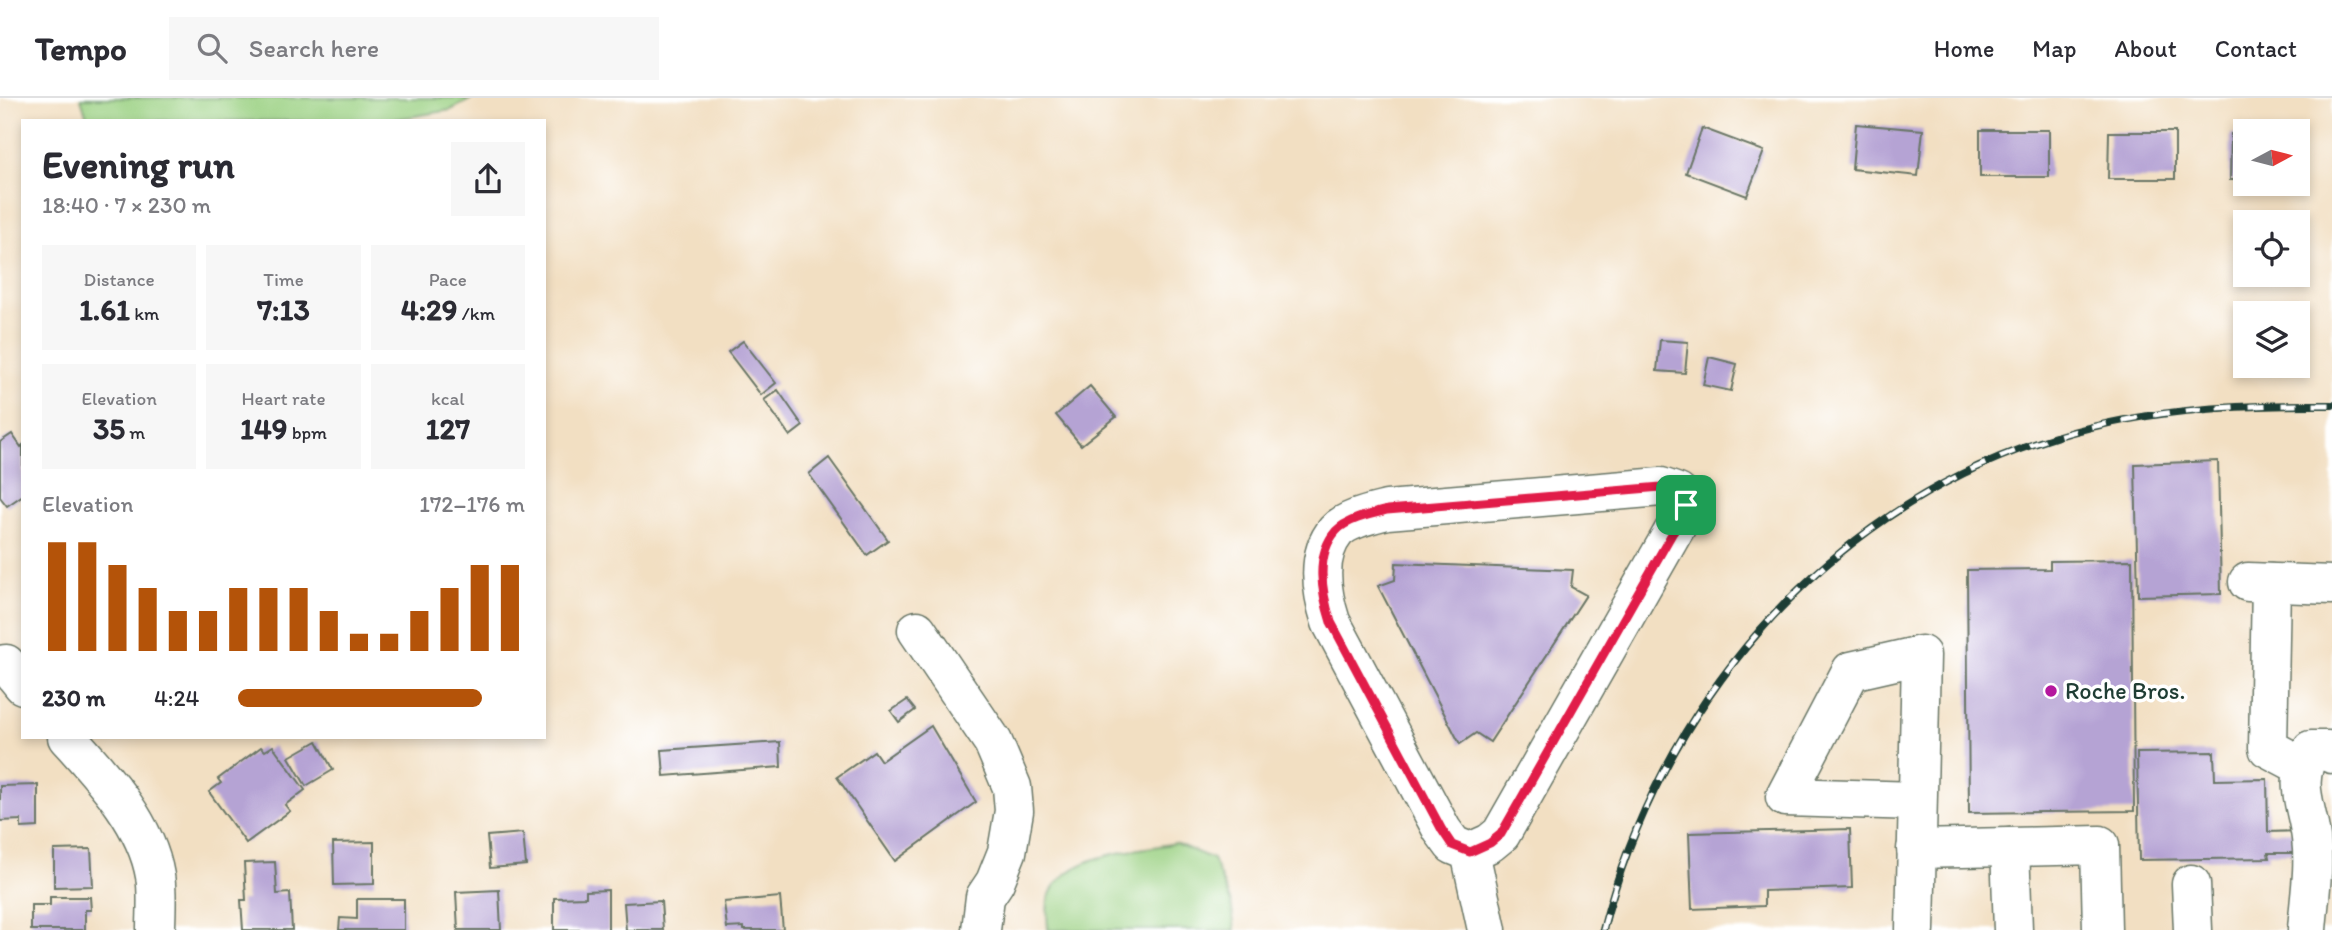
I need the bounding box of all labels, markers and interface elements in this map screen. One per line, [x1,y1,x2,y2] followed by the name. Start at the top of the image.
[169,17,659,80] search box
[35,29,127,68] text: Tempo
[193,29,231,67] icon: search
[249,32,379,64] text: Search here
[1934,34,1994,63] text: Home
[2032,34,2076,63] text: Map
[2114,34,2177,63] text: About
[2215,34,2297,63] text: Contact
[2233,119,2310,196] north arrow
[2233,119,2310,378] map controls
[42,142,235,188] text: Evening run
[451,142,525,216] button: share
[42,191,211,219] text: 18:40 · 7 × 230 m
[2233,210,2310,287] button: locate
[84,268,155,291] text: Distance
[263,268,304,291] text: Time
[429,268,467,291] text: Pace
[79,291,130,328] text: 1.61
[257,291,310,328] text: 7:13
[401,291,458,328] text: 4:29
[2233,301,2310,378] button: layers
[130,302,159,325] text: km
[458,302,495,325] text: /km
[81,387,157,410] text: Elevation
[241,387,326,410] text: Heart rate
[431,387,465,410] text: kcal
[93,410,125,447] text: 35
[240,410,288,447] text: 149
[426,410,470,447] text: 127
[125,421,145,444] text: m
[288,421,327,444] text: bpm
[1656,475,1716,535] pin
[1667,486,1705,524] icon: arrive
[42,490,133,518] text: Elevation
[419,490,525,518] text: 172–176 m
[2065,676,2185,705] place label: Roche Bros.
[2043,683,2059,699] marker: Roche Bros.
[42,684,105,712] text: 230 m
[154,684,199,712] text: 4:24

